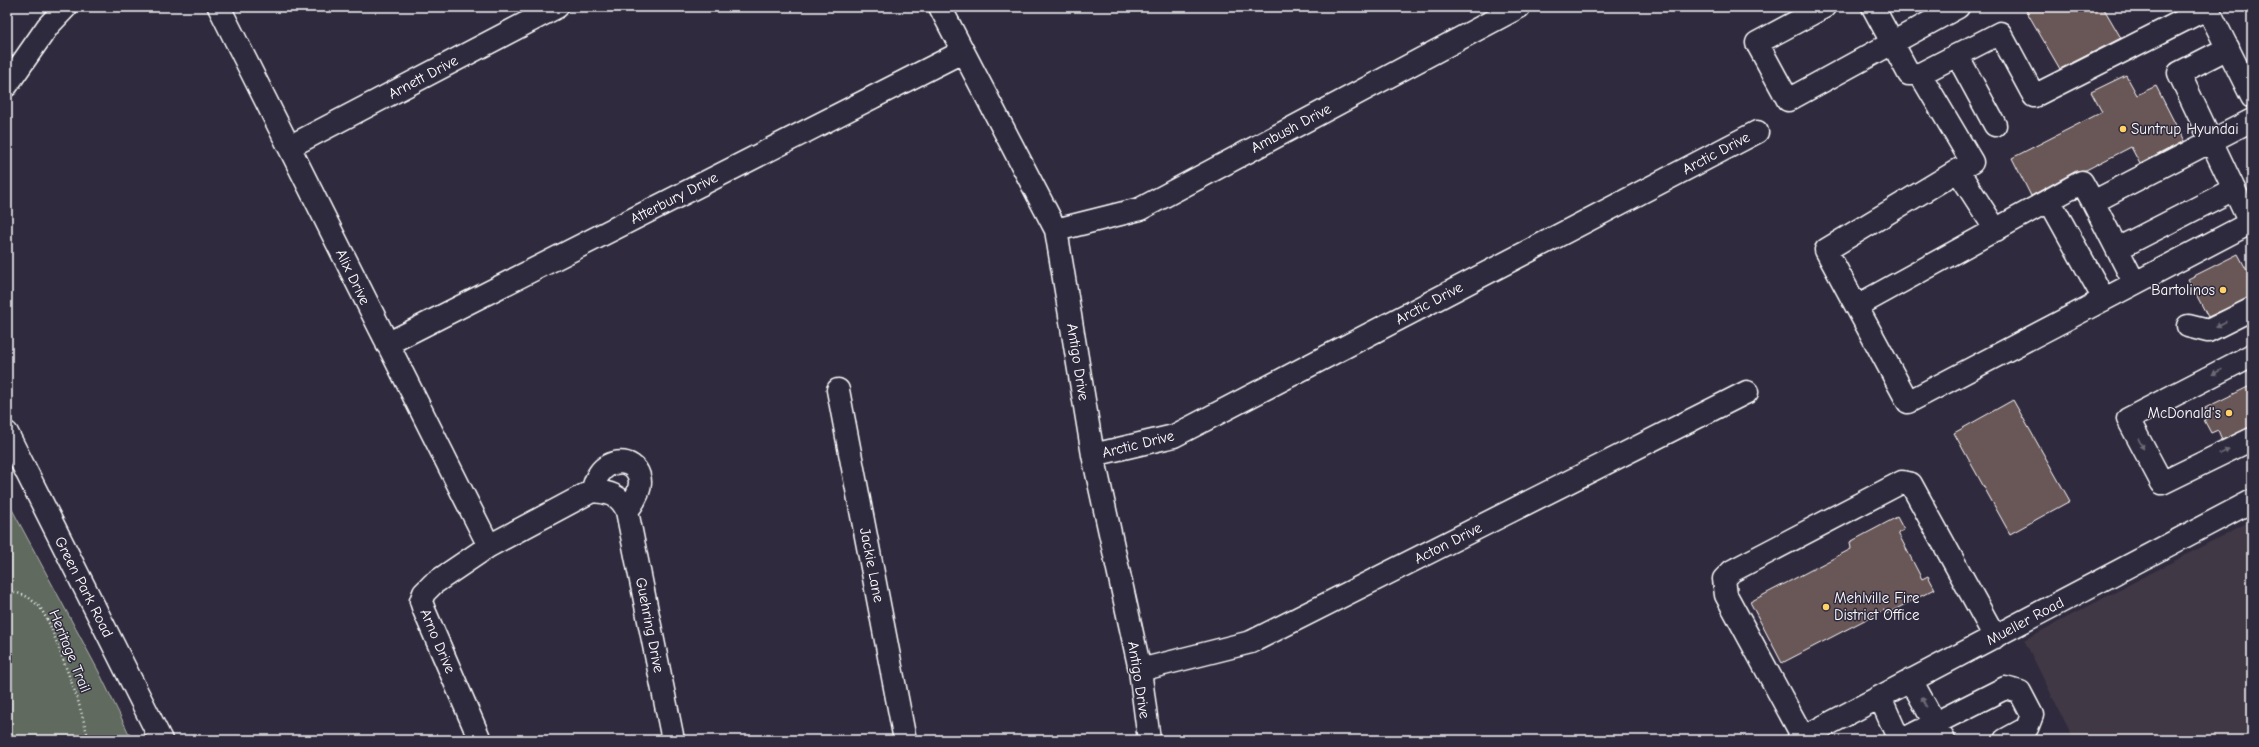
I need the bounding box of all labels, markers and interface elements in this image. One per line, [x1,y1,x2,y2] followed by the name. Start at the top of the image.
[385,51,461,103] street label: Arnett Drive
[1248,99,1335,157] street label: Ambush Drive
[2131,120,2239,138] place label: Suntrup Hyundai
[2118,124,2128,134] marker: Suntrup Hyundai
[1679,128,1753,178] street label: Arctic Drive
[627,168,721,228] street label: Atterbury Drive
[332,246,374,308] street label: Alix Drive
[1392,278,1466,328] street label: Arctic Drive
[2151,281,2215,299] place label: Bartolinos
[2218,285,2228,295] marker: Bartolinos
[2215,321,2226,328] one-way arrow
[1063,322,1093,402] street label: Antigo Drive
[2212,369,2223,376] one-way arrow
[2147,404,2221,422] place label: McDonald's
[2224,408,2234,418] marker: McDonald's
[1100,426,1176,462] street label: Arctic Drive
[2138,438,2145,450] one-way arrow
[2218,449,2230,456] one-way arrow
[1411,518,1485,568] street label: Acton Drive
[856,526,888,604] street label: Jackie Lane
[51,534,117,640] street label: Green Park Road
[632,576,668,675] street label: Guehring Drive
[1834,589,1920,624] place label: Mehlville Fire District Office
[1983,593,2067,649] street label: Mueller Road
[1821,602,1831,612] marker: Mehlville Fire District Office
[416,606,460,676] street label: Arno Drive
[45,607,95,695] street label: Heritage Trail
[1124,640,1154,720] street label: Antigo Drive
[1920,696,1927,708] one-way arrow

